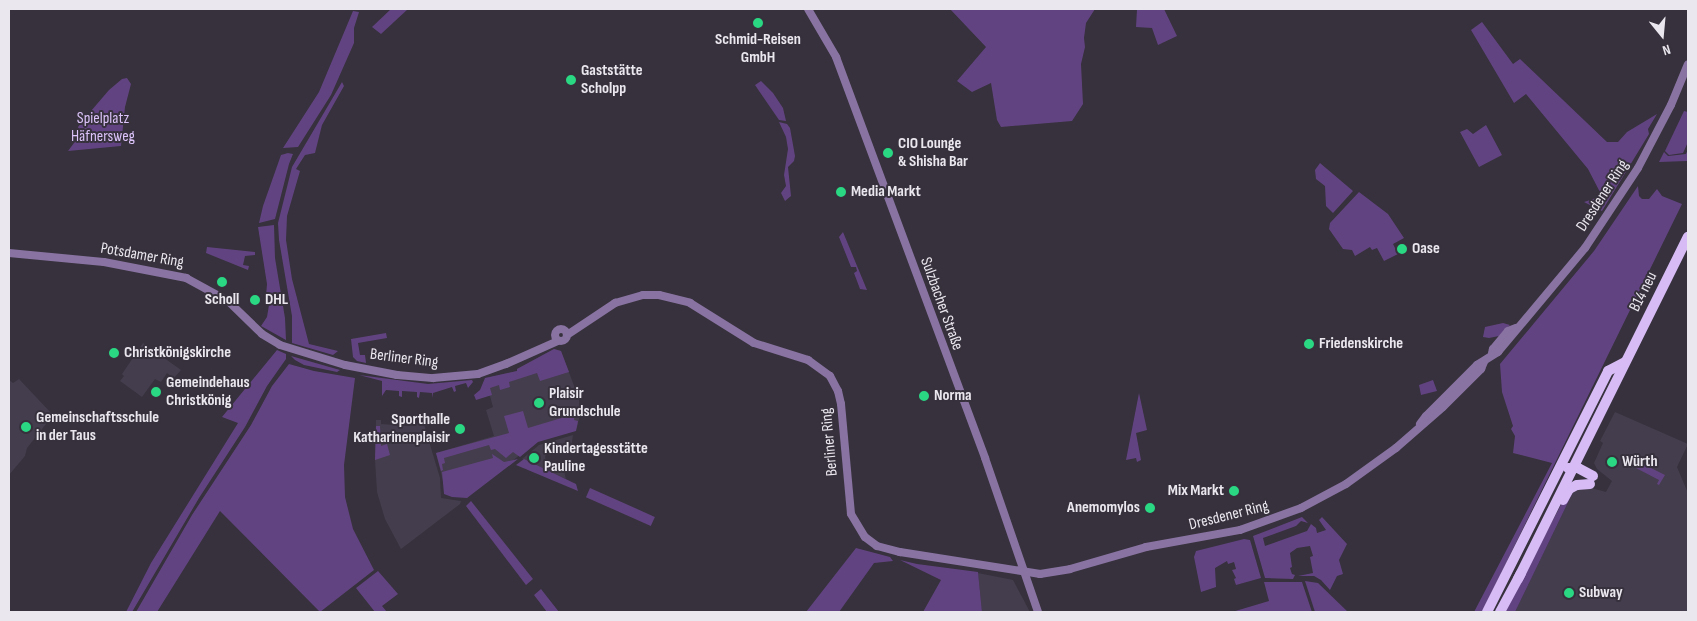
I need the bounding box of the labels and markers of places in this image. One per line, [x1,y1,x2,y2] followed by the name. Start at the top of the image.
[752,17,764,29] marker: Schmid-Reisen GmbH
[715,30,801,68] place label: Schmid-Reisen GmbH
[581,61,643,99] place label: Gaststätte Scholpp
[565,74,577,86] marker: Gaststätte Scholpp
[898,134,968,172] place label: CIO Lounge & Shisha Bar
[882,147,894,159] marker: CIO Lounge & Shisha Bar
[851,182,921,202] place label: Media Markt
[835,186,847,198] marker: Media Markt
[1412,239,1440,259] place label: Oase
[1396,243,1408,255] marker: Oase
[216,276,228,288] marker: Scholl
[205,290,239,310] place label: Scholl
[265,290,288,310] place label: DHL
[249,294,261,306] marker: DHL
[1319,334,1403,354] place label: Friedenskirche
[1303,338,1315,350] marker: Friedenskirche
[124,343,231,363] place label: Christkönigskirche
[108,347,120,359] marker: Christkönigskirche
[166,373,250,411] place label: Gemeindehaus Christkönig
[549,384,621,422] place label: Plaisir Grundschule
[150,386,162,398] marker: Gemeindehaus Christkönig
[934,386,972,406] place label: Norma
[918,390,930,402] marker: Norma
[533,397,545,409] marker: Plaisir Grundschule
[36,408,159,446] place label: Gemeinschaftsschule in der Taus
[353,410,450,448] place label: Sporthalle Katharinenplaisir
[20,421,32,433] marker: Gemeinschaftsschule in der Taus
[454,423,466,435] marker: Sporthalle Katharinenplaisir
[544,439,648,477] place label: Kindertagesstätte Pauline
[528,452,540,464] marker: Kindertagesstätte Pauline
[1622,452,1658,472] place label: Würth
[1606,456,1618,468] marker: Würth
[1168,481,1224,501] place label: Mix Markt
[1228,485,1240,497] marker: Mix Markt
[1067,498,1140,518] place label: Anemomylos
[1144,502,1156,514] marker: Anemomylos
[1579,583,1623,603] place label: Subway
[1563,587,1575,599] marker: Subway

